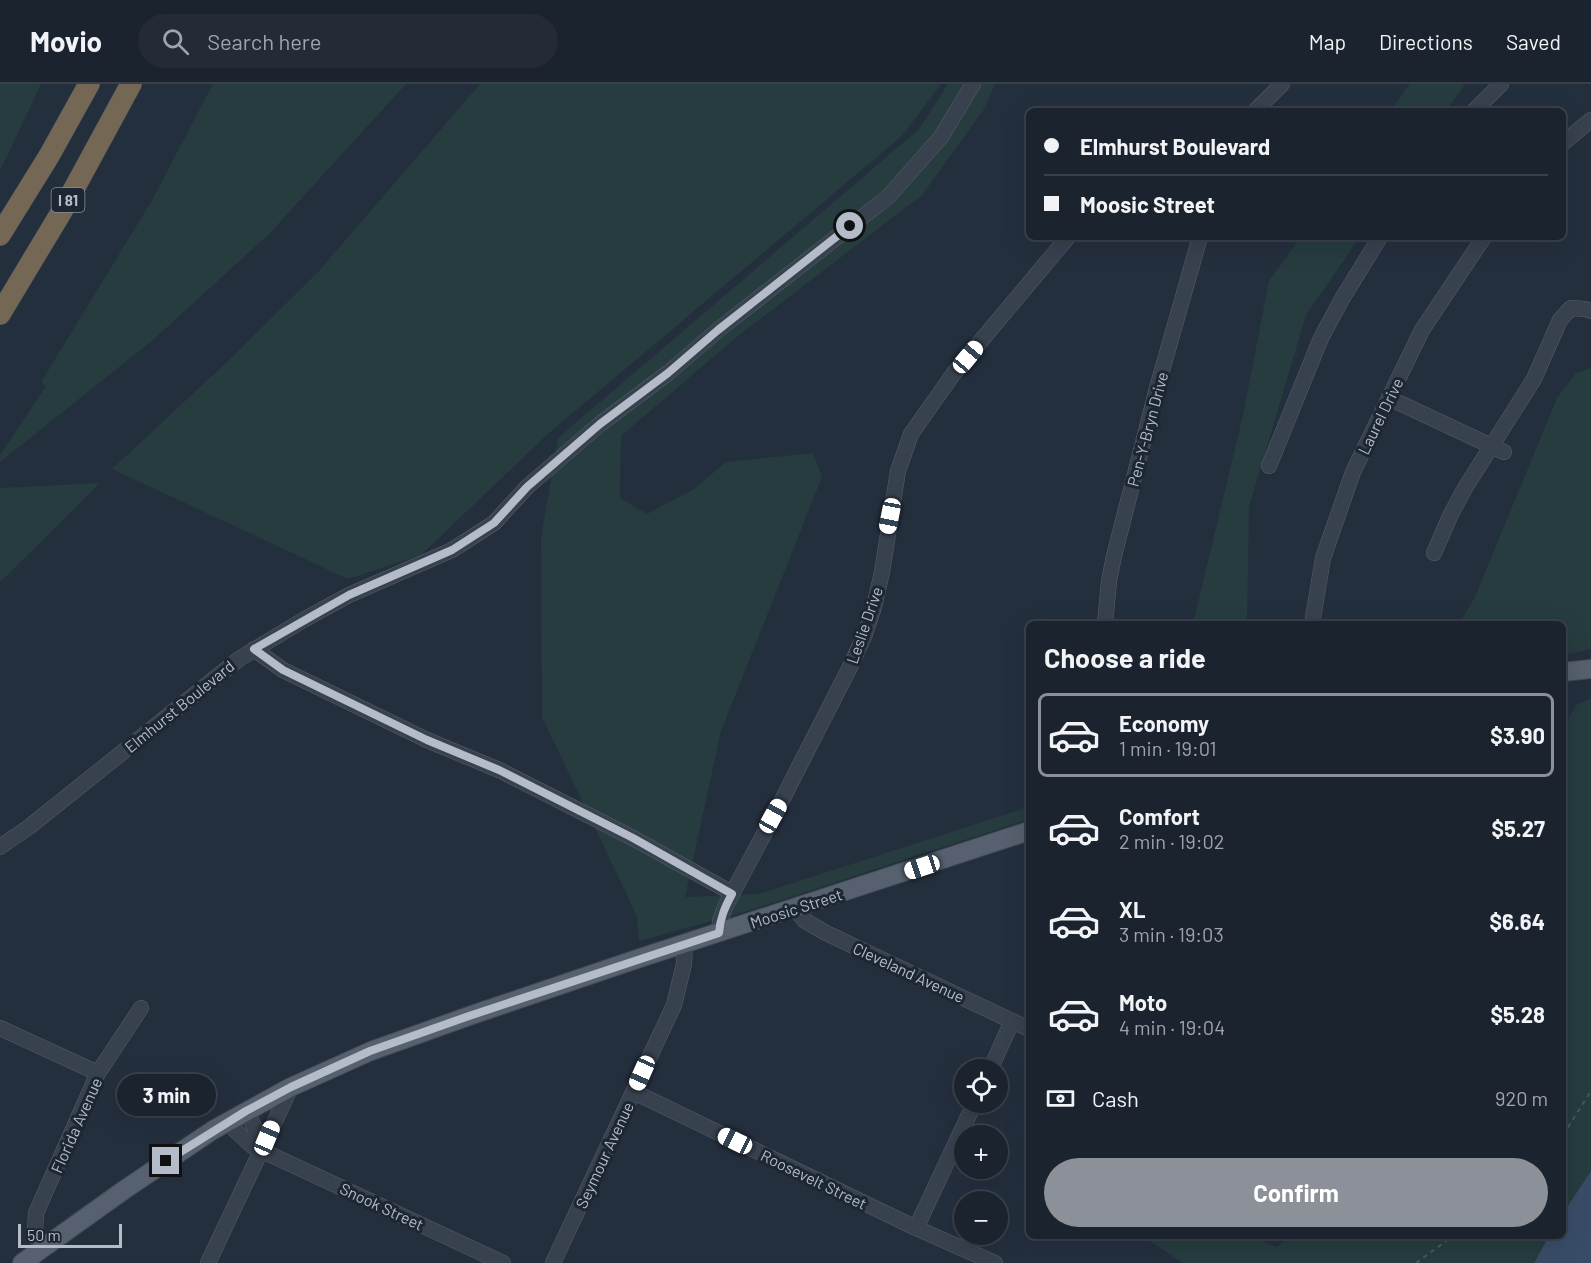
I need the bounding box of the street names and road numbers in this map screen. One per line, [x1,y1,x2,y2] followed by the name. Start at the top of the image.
[52,188,84,212] road number: I 81
[1123,370,1171,488] street label: Pen-Y-Bryn Drive
[1353,375,1407,457] street label: Laurel Drive
[842,584,886,666] street label: Leslie Drive
[120,656,238,756] street label: Elmhurst Boulevard
[747,884,845,932] street label: Moosic Street
[850,938,968,1006] street label: Cleveland Avenue
[47,1074,105,1176] street label: Florida Avenue
[571,1099,637,1211] street label: Seymour Avenue
[758,1145,870,1213] street label: Roosevelt Street
[337,1178,427,1234] street label: Snook Street

